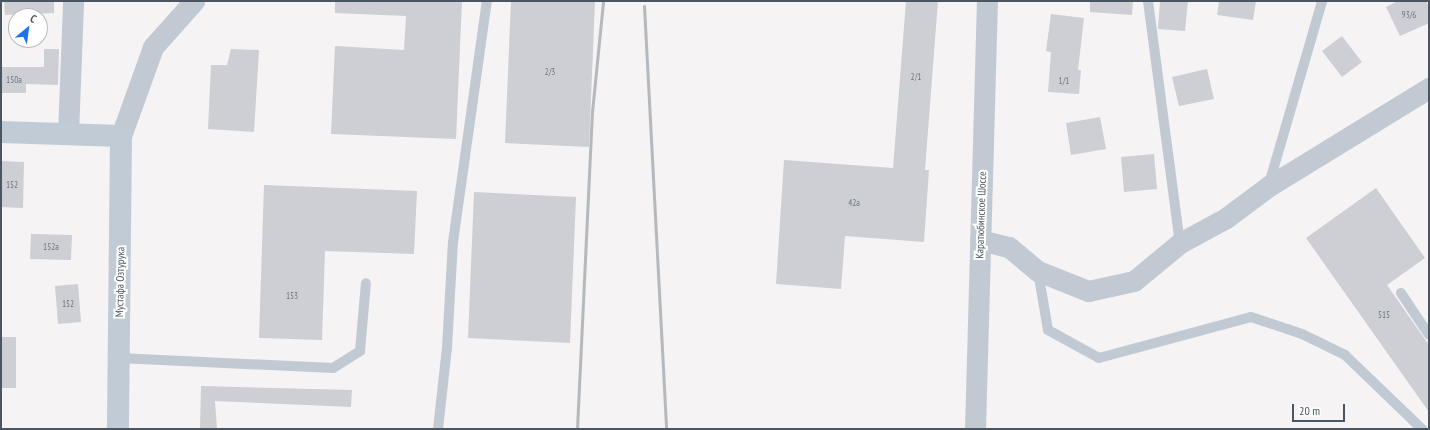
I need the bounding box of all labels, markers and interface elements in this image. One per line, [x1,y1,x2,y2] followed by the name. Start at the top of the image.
[8,8,48,48] north arrow
[1402,10,1416,20] house number: 93/6
[28,11,39,26] text: С
[545,67,555,77] house number: 2/3
[911,72,921,82] house number: 2/1
[6,75,22,85] house number: 150а
[1059,76,1069,86] house number: 1/1
[973,171,989,259] street label: Каратюбинское Шоссе
[6,180,18,190] house number: 152
[848,198,860,208] house number: 42а
[43,242,59,252] house number: 152а
[113,247,127,317] street label: Мустафа Озтурука
[286,291,298,301] house number: 153
[62,299,74,309] house number: 152
[1378,310,1390,320] house number: 515
[1294,396,1347,422] scale bar
[1299,403,1320,418] text: 20 m

